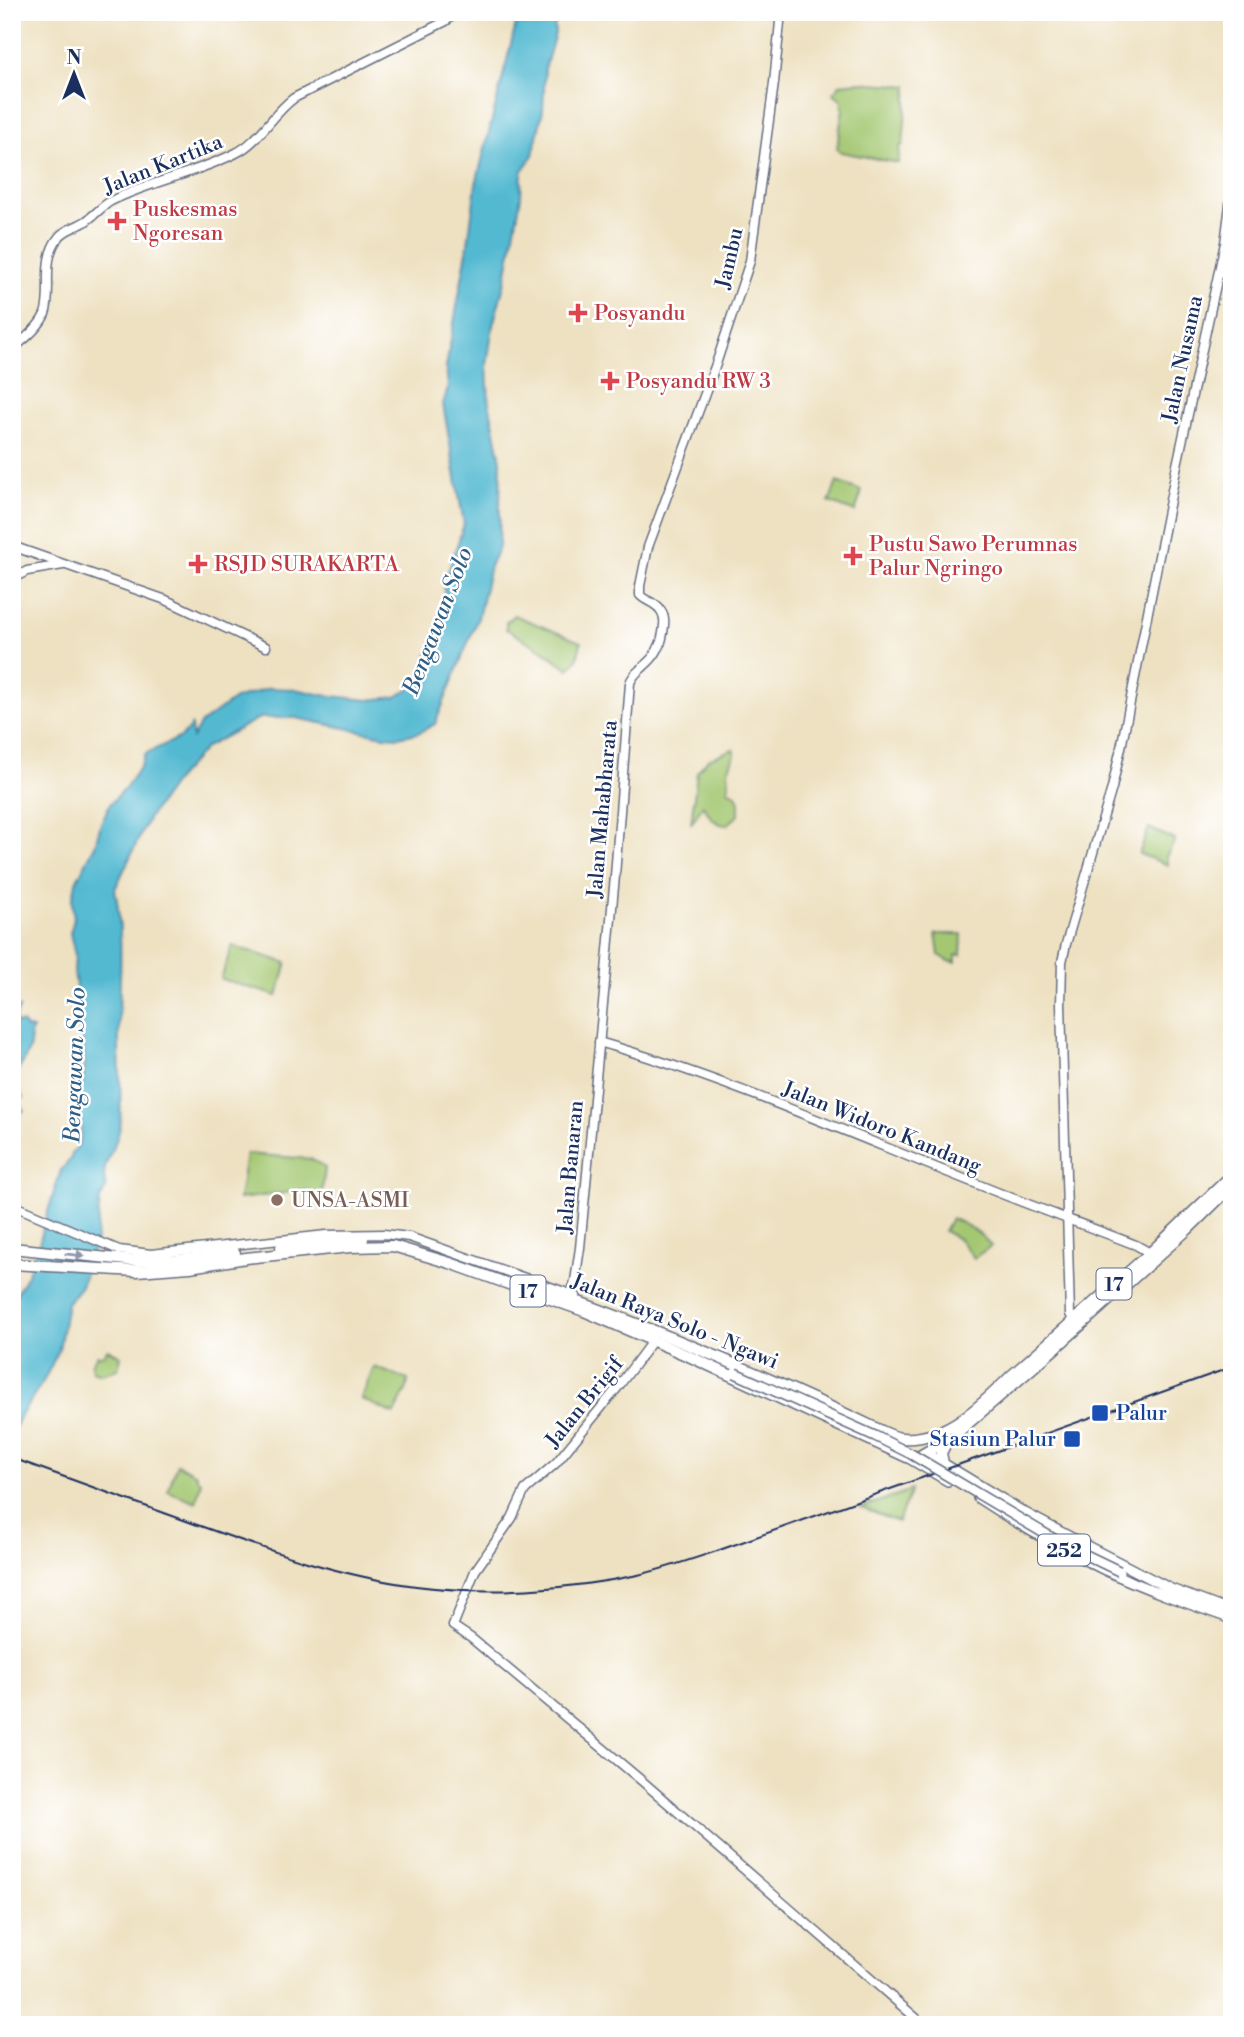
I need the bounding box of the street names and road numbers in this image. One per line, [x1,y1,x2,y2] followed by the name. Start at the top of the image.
[99,129,227,201] street label: Jalan Kartika
[710,225,750,292] street label: Jambu
[1157,293,1209,426] street label: Jalan Nusama
[582,719,624,900] street label: Jalan Mahabharata
[777,1076,985,1180] street label: Jalan Widoro Kandang
[552,1099,590,1236] street label: Jalan Banaran
[566,1268,782,1375] street label: Jalan Raya Solo - Ngawi
[1096,1268,1132,1300] road number: 17
[510,1275,546,1306] road number: 17
[539,1351,630,1454] street label: Jalan Brigif
[1038,1534,1090,1566] road number: 252

